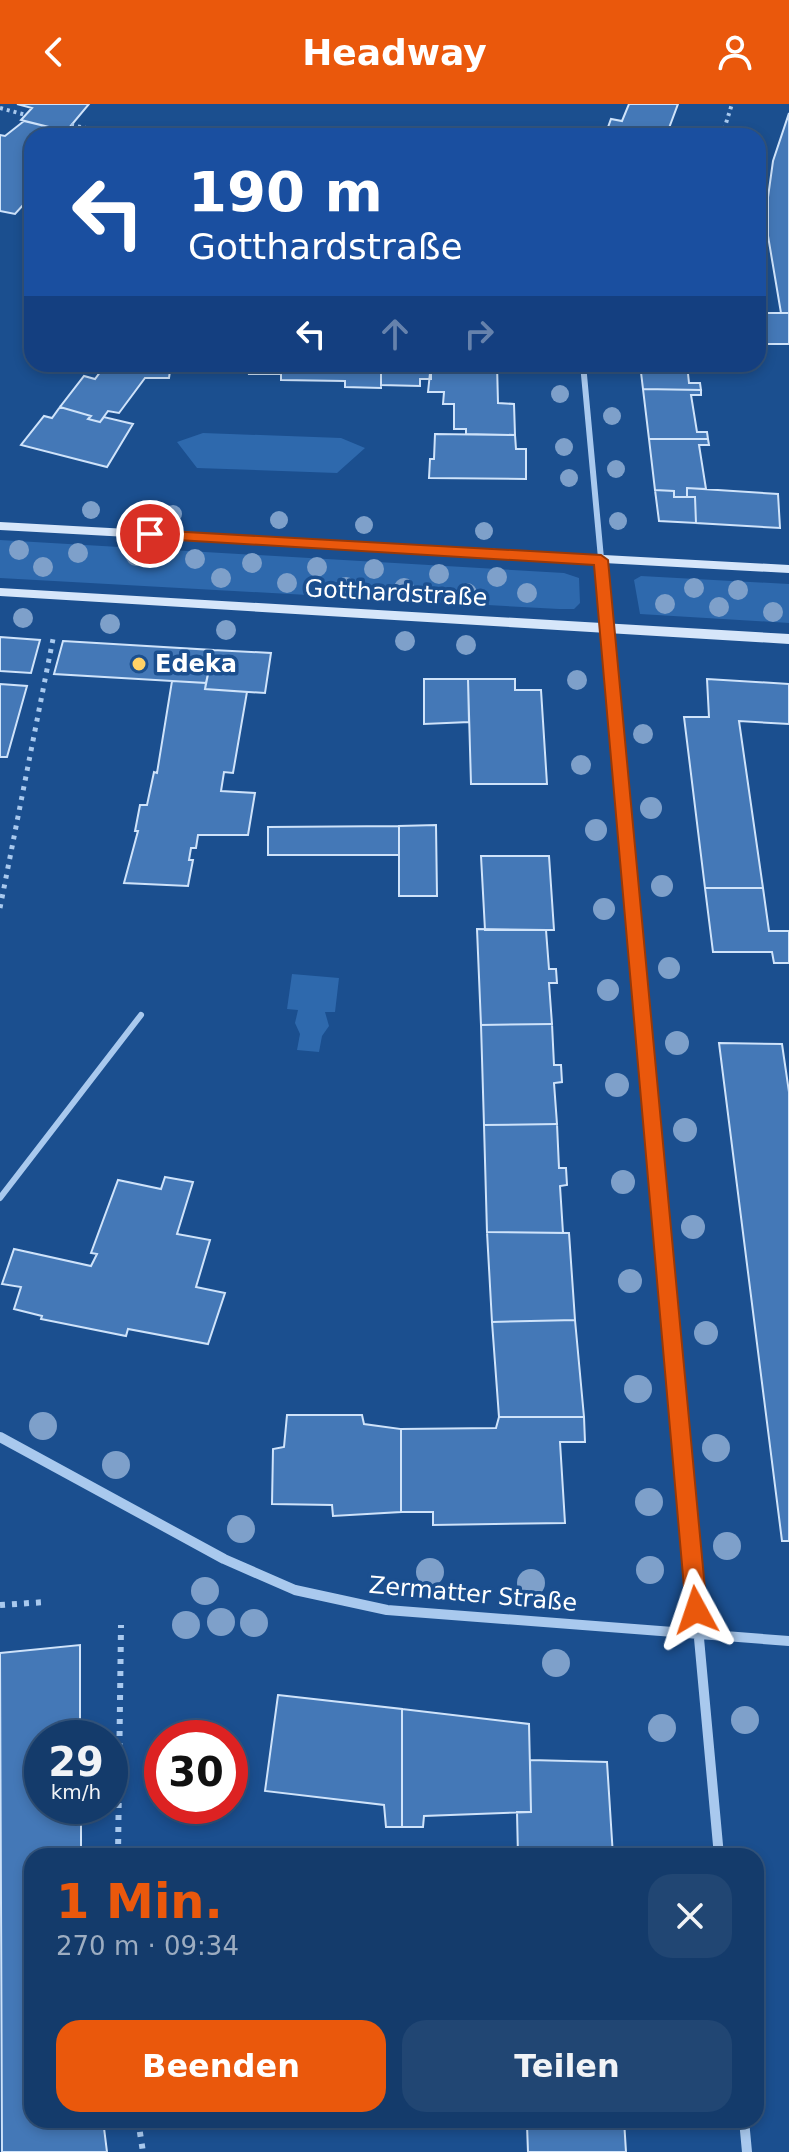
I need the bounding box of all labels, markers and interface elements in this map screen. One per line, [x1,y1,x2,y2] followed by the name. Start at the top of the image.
[32,30,76,74] icon: back
[713,30,757,74] icon: person
[302,32,487,73] text: Headway
[188,159,383,224] text: 190 m
[56,160,160,264] icon: left
[188,226,463,267] text: Gotthardstraße
[289,312,333,356] icon: left
[373,312,417,356] icon: ahead
[457,312,501,356] icon: right
[116,500,184,568] pin
[128,512,172,556] icon: arrive
[304,574,488,612] street label: Gotthardstraße
[155,650,237,678] place label: Edeka
[130,655,148,673] marker: Edeka
[654,1568,738,1652] position arrow
[368,1571,578,1617] street label: Zermatter Straße
[144,1720,248,1824] speed limit sign: 30
[48,1739,104,1785] text: 29
[51,1780,101,1804] text: km/h
[56,1873,223,1929] text: 1 Min.
[648,1874,732,1958] button: close
[56,1931,239,1961] text: 270 m · 09:34
[56,2020,386,2112] button: Beenden
[402,2020,732,2112] button: Teilen

